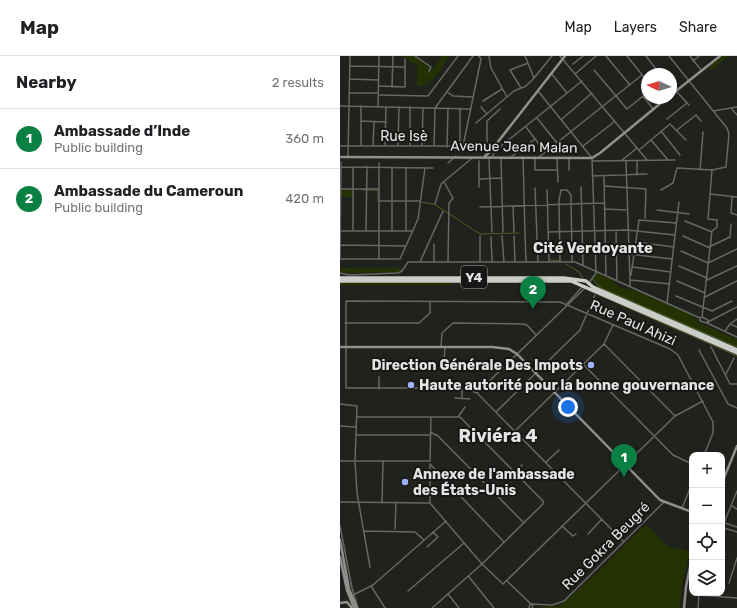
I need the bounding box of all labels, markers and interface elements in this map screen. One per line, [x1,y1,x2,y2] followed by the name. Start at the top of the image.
[20,16,59,39] text: Map
[565,19,592,36] text: Map
[614,19,657,36] text: Layers
[679,19,717,36] text: Share
[641,68,677,104] north arrow
[16,72,77,92] text: Nearby
[272,75,324,90] text: 2 results
[54,122,190,140] text: Ambassade d’Inde
[380,128,428,145] street label: Rue Isè
[26,131,32,146] text: 1
[285,131,324,146] text: 360 m
[450,137,578,157] street label: Avenue Jean Malan
[54,140,143,155] text: Public building
[54,182,243,200] text: Ambassade du Cameroun
[25,191,33,206] text: 2
[285,191,324,206] text: 420 m
[54,200,143,215] text: Public building
[533,239,653,257] district label: Cité Verdoyante
[461,266,487,288] road number: Y4
[520,276,546,309] pin: 2
[587,296,679,350] street label: Rue Paul Ahizi
[371,357,583,374] place label: Direction Générale Des Impots
[586,360,596,370] marker: Direction Générale Des Impots
[419,377,714,394] place label: Haute autorité pour la bonne gouvernance
[406,380,416,390] marker: Haute autorité pour la bonne gouvernance
[558,397,578,417] your location
[459,425,537,447] district label: Riviéra 4
[611,444,637,477] pin: 1
[689,452,725,596] map controls
[689,452,725,488] button: +
[413,466,575,499] place label: Annexe de l'ambassade des États-Unis
[400,477,410,487] marker: Annexe de l'ambassade des États-Unis
[689,488,725,524] button: −
[559,499,653,593] street label: Rue Gokra Beugré
[689,524,725,560] button: locate
[689,560,725,596] button: layers

